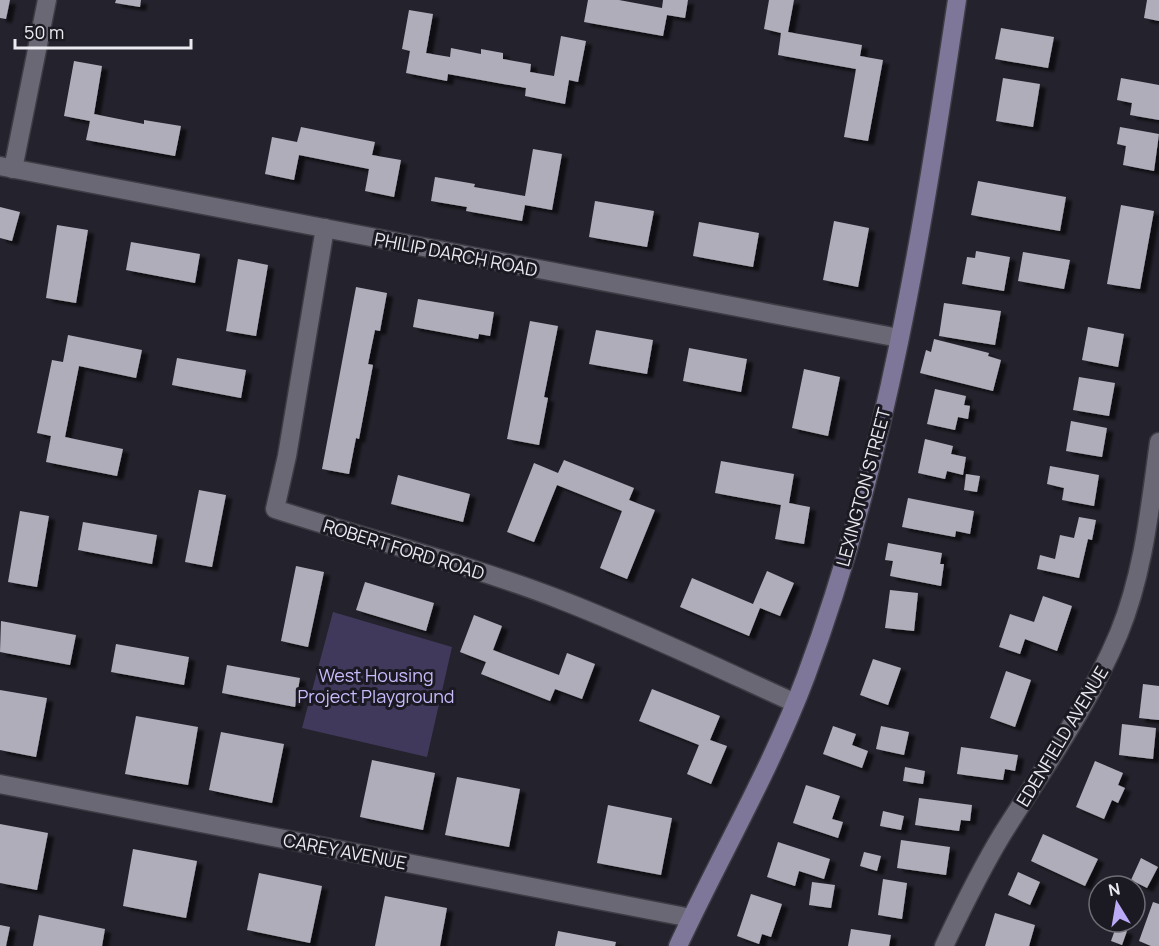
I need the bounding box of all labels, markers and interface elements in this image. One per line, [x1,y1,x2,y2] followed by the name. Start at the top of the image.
[15,12,190,50] scale bar
[24,20,64,44] text: 50 m
[372,226,540,282] street label: PHILIP DARCH ROAD
[830,405,896,569] street label: LEXINGTON STREET
[320,513,488,585] street label: ROBERT FORD ROAD
[1011,661,1113,811] street label: EDENFIELD AVENUE
[297,663,455,708] park label: West Housing Project Playground
[281,827,409,875] street label: CAREY AVENUE
[1087,874,1147,934] north arrow
[1106,877,1122,901] text: N

